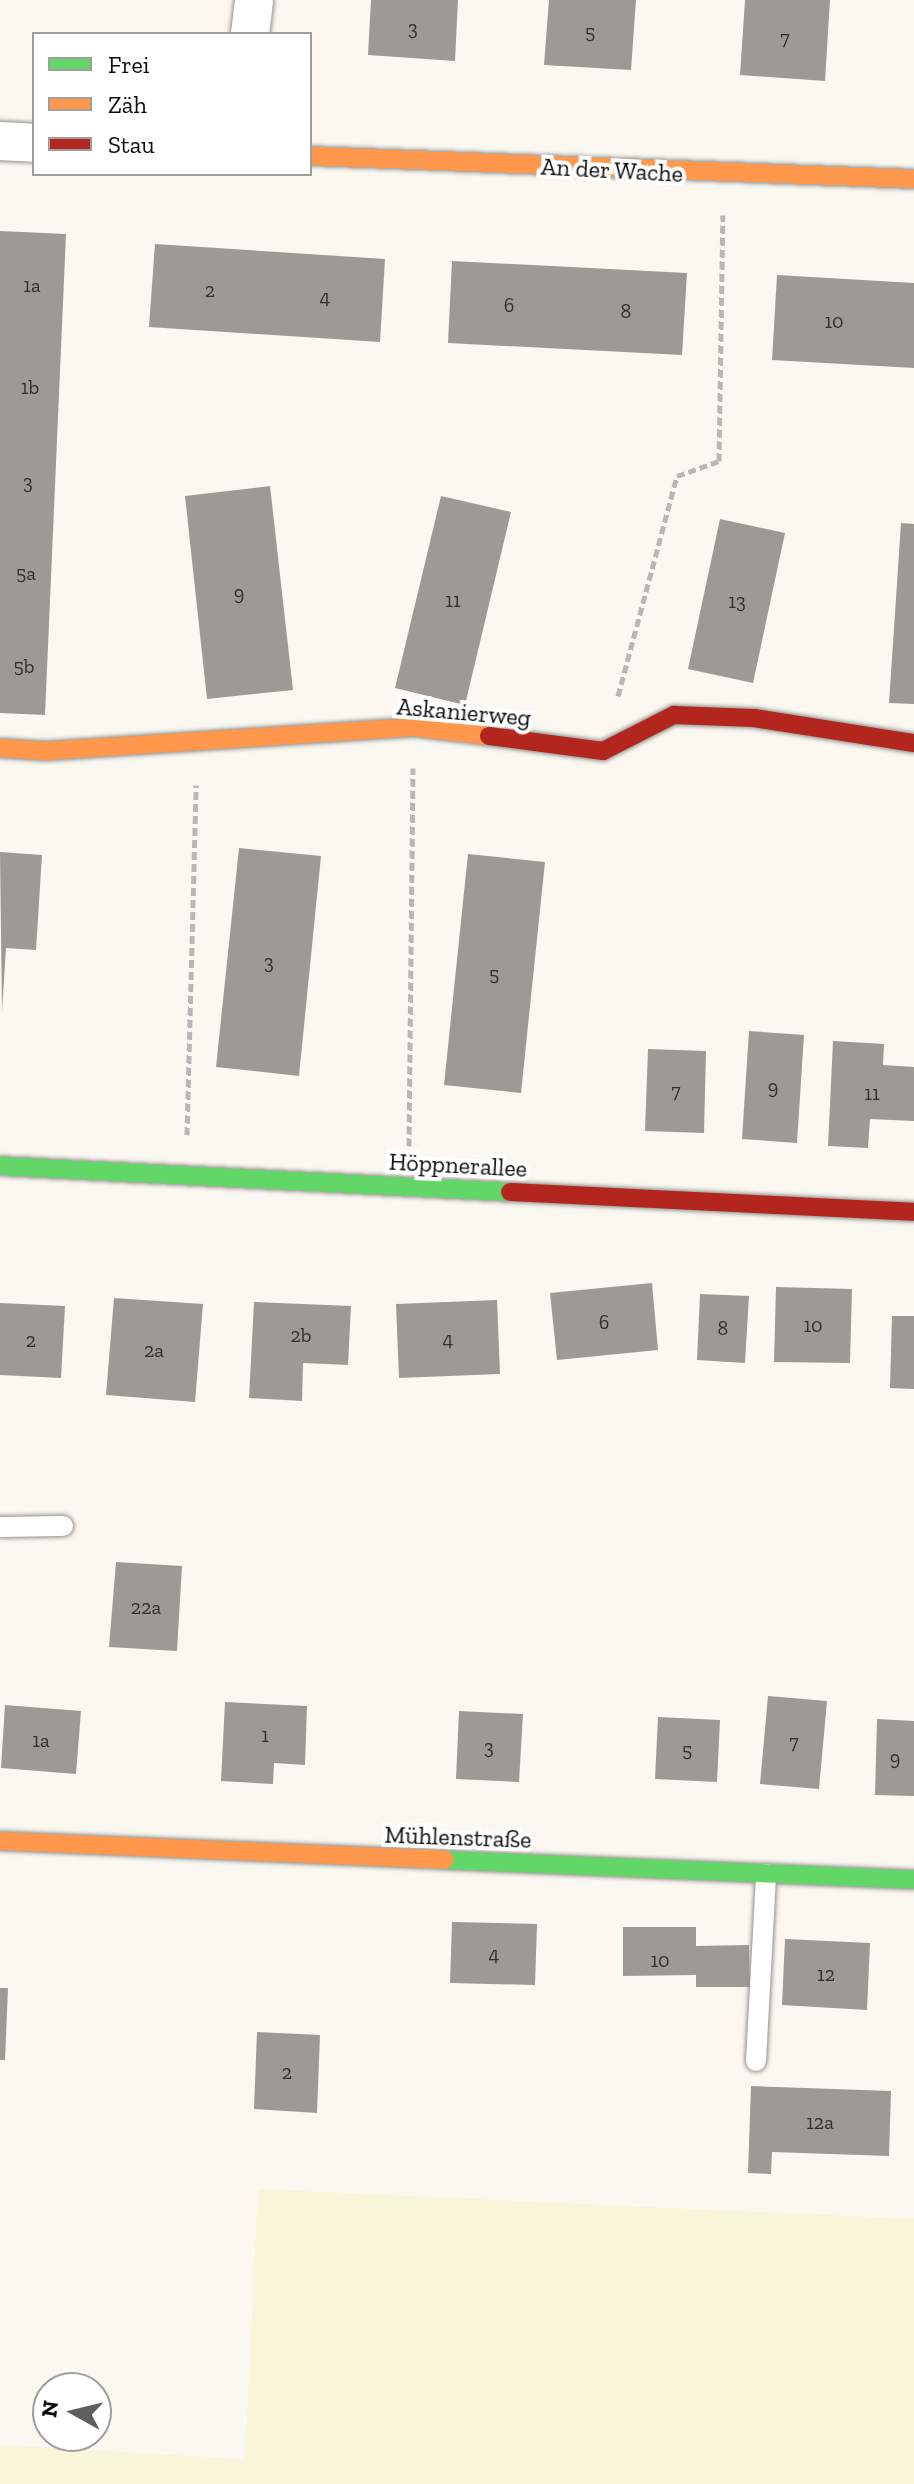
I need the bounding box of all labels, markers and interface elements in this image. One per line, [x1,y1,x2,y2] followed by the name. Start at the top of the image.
[408,16,418,40] house number: 3
[585,20,595,44] house number: 5
[780,26,790,50] house number: 7
[32,32,312,176] legend
[108,50,149,79] text: Frei
[108,90,147,119] text: Zäh
[108,130,155,159] text: Stau
[540,152,684,188] street label: An der Wache
[23,273,41,297] house number: 1a
[205,278,215,302] house number: 2
[320,285,330,309] house number: 4
[504,293,514,317] house number: 6
[621,299,631,323] house number: 8
[824,309,844,333] house number: 10
[21,375,39,399] house number: 1b
[23,470,33,494] house number: 3
[16,561,36,585] house number: 5a
[234,581,244,605] house number: 9
[445,588,461,612] house number: 11
[728,589,746,613] house number: 13
[14,654,34,678] house number: 5b
[396,692,532,732] street label: Askanierweg
[264,950,274,974] house number: 3
[489,962,499,986] house number: 5
[768,1075,778,1099] house number: 9
[671,1079,681,1103] house number: 7
[864,1081,880,1105] house number: 11
[388,1147,528,1183] street label: Höppnerallee
[599,1310,609,1334] house number: 6
[803,1313,823,1337] house number: 10
[718,1316,728,1340] house number: 8
[291,1323,311,1347] house number: 2b
[443,1327,453,1351] house number: 4
[26,1328,36,1352] house number: 2
[144,1338,164,1362] house number: 2a
[131,1595,161,1619] house number: 22a
[261,1723,269,1747] house number: 1
[32,1728,50,1752] house number: 1a
[789,1730,799,1754] house number: 7
[484,1735,494,1759] house number: 3
[682,1738,692,1762] house number: 5
[890,1746,900,1770] house number: 9
[384,1820,532,1854] street label: Mühlenstraße
[489,1942,499,1966] house number: 4
[650,1948,670,1972] house number: 10
[817,1962,835,1986] house number: 12
[282,2060,292,2084] house number: 2
[806,2110,834,2134] house number: 12a
[32,2372,112,2452] north arrow
[35,2399,64,2419] text: N

